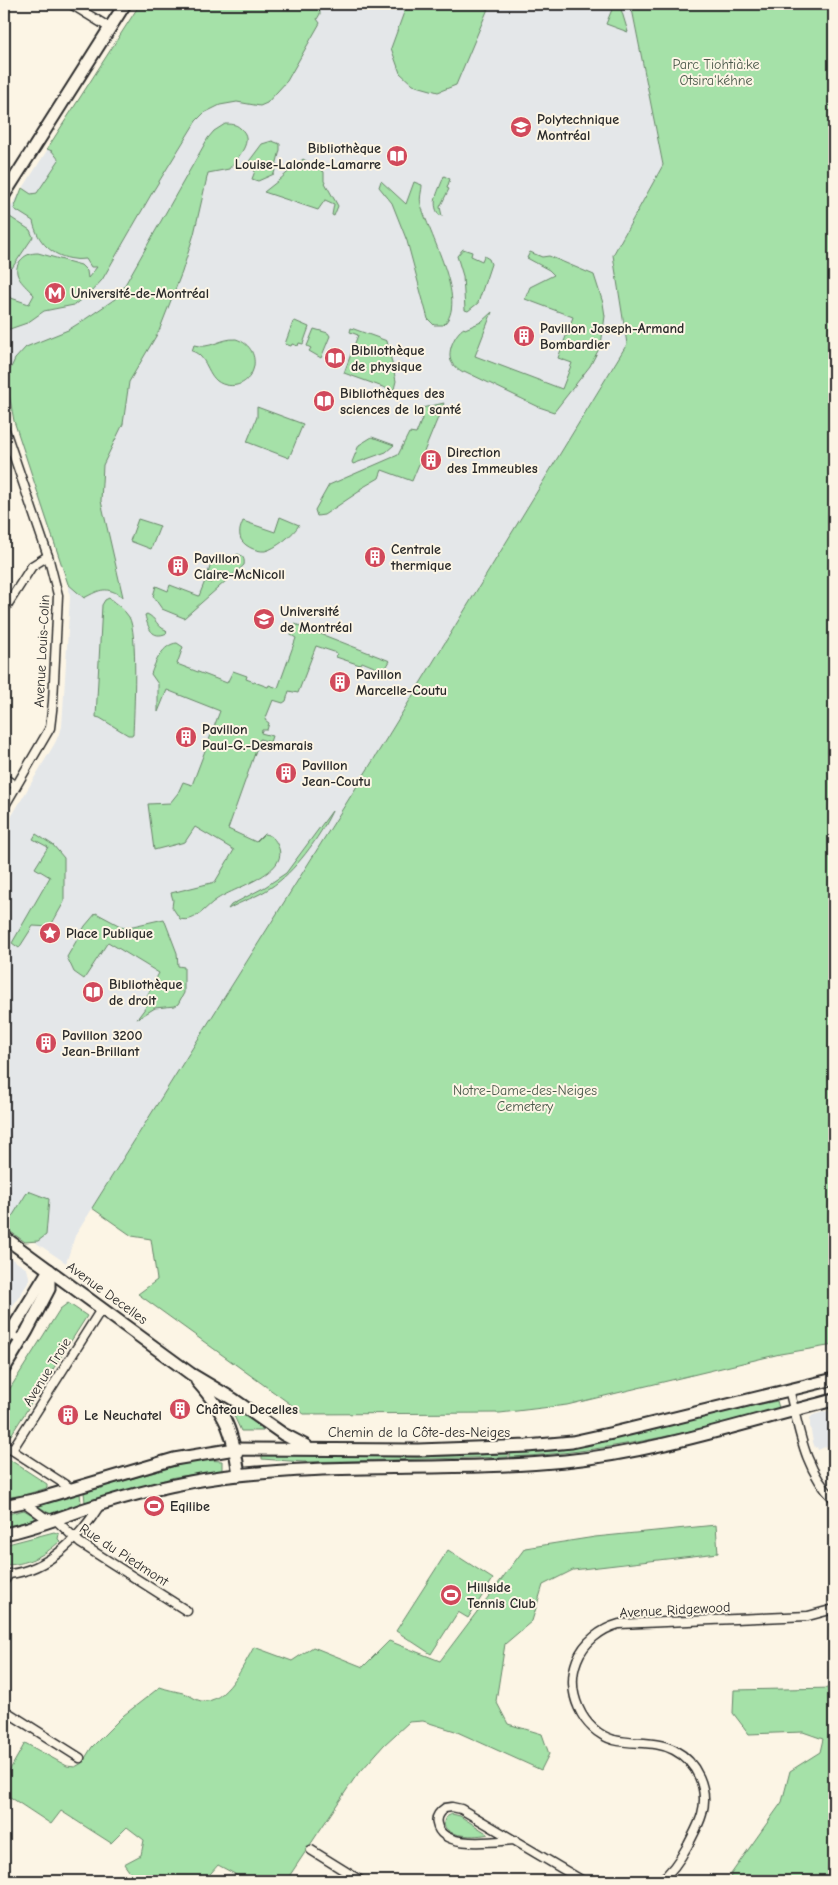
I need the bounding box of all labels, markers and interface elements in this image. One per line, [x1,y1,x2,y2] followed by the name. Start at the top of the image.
[673,56,759,89] park label: Parc Tiohtià:ke Otsira'kéhne
[537,111,619,144] place label: Polytechnique Montréal
[509,115,533,139] school or university icon: Polytechnique Montréal
[235,140,381,173] place label: Bibliothèque Louise-Lalonde-Lamarre
[385,144,409,168] library icon: Bibliothèque Louise-Lalonde-Lamarre
[43,281,67,305] metro station icon: Université-de-Montréal
[71,285,209,302] place label: Université-de-Montréal
[540,320,684,353] place label: Pavillon Joseph-Armand Bombardier
[512,324,536,348] building icon: Pavillon Joseph-Armand Bombardier
[351,342,424,375] place label: Bibliothèque de physique
[323,346,347,370] library icon: Bibliothèque de physique
[340,385,461,418] place label: Bibliothèques des sciences de la santé
[312,389,336,413] library icon: Bibliothèques des sciences de la santé
[447,444,538,477] place label: Direction des Immeubles
[419,448,443,472] building icon: Direction des Immeubles
[390,541,451,574] place label: Centrale thermique
[363,545,387,569] building icon: Centrale thermique
[194,550,285,583] place label: Pavillon Claire-McNicoll
[166,554,190,578] building icon: Pavillon Claire-McNicoll
[31,594,53,708] street label: Avenue Louis-Colin
[280,603,352,636] place label: Université de Montréal
[252,607,276,631] school or university icon: Université de Montréal
[356,666,447,699] place label: Pavillon Marcelle-Coutu
[328,670,352,694] building icon: Pavillon Marcelle-Coutu
[202,721,313,754] place label: Pavillon Paul-G.-Desmarais
[174,725,198,749] building icon: Pavillon Paul-G.-Desmarais
[302,757,371,790] place label: Pavillon Jean-Coutu
[274,761,298,785] building icon: Pavillon Jean-Coutu
[38,921,62,945] place icon: Place Publique
[66,925,153,942] place label: Place Publique
[109,976,182,1009] place label: Bibliothèque de droit
[81,980,105,1004] library icon: Bibliothèque de droit
[62,1027,143,1060] place label: Pavillon 3200 Jean-Brillant
[34,1031,58,1055] building icon: Pavillon 3200 Jean-Brillant
[453,1082,597,1115] park label: Notre-Dame-des-Neiges Cemetery
[63,1258,151,1328] street label: Avenue Decelles
[19,1335,75,1409] street label: Avenue Troie
[168,1397,192,1421] building icon: Château Decelles
[196,1401,298,1418] place label: Château Decelles
[56,1403,80,1427] building icon: Le Neuchatel
[84,1407,162,1424] place label: Le Neuchatel
[328,1424,510,1441] street label: Chemin de la Côte-des-Neiges
[142,1494,166,1518] sports icon: Eqilibe
[170,1498,210,1515] place label: Eqilibe
[76,1520,172,1591] street label: Rue du Piedmont
[467,1579,536,1612] place label: Hillside Tennis Club
[439,1583,463,1607] sports icon: Hillside Tennis Club
[619,1599,731,1621] street label: Avenue Ridgewood

